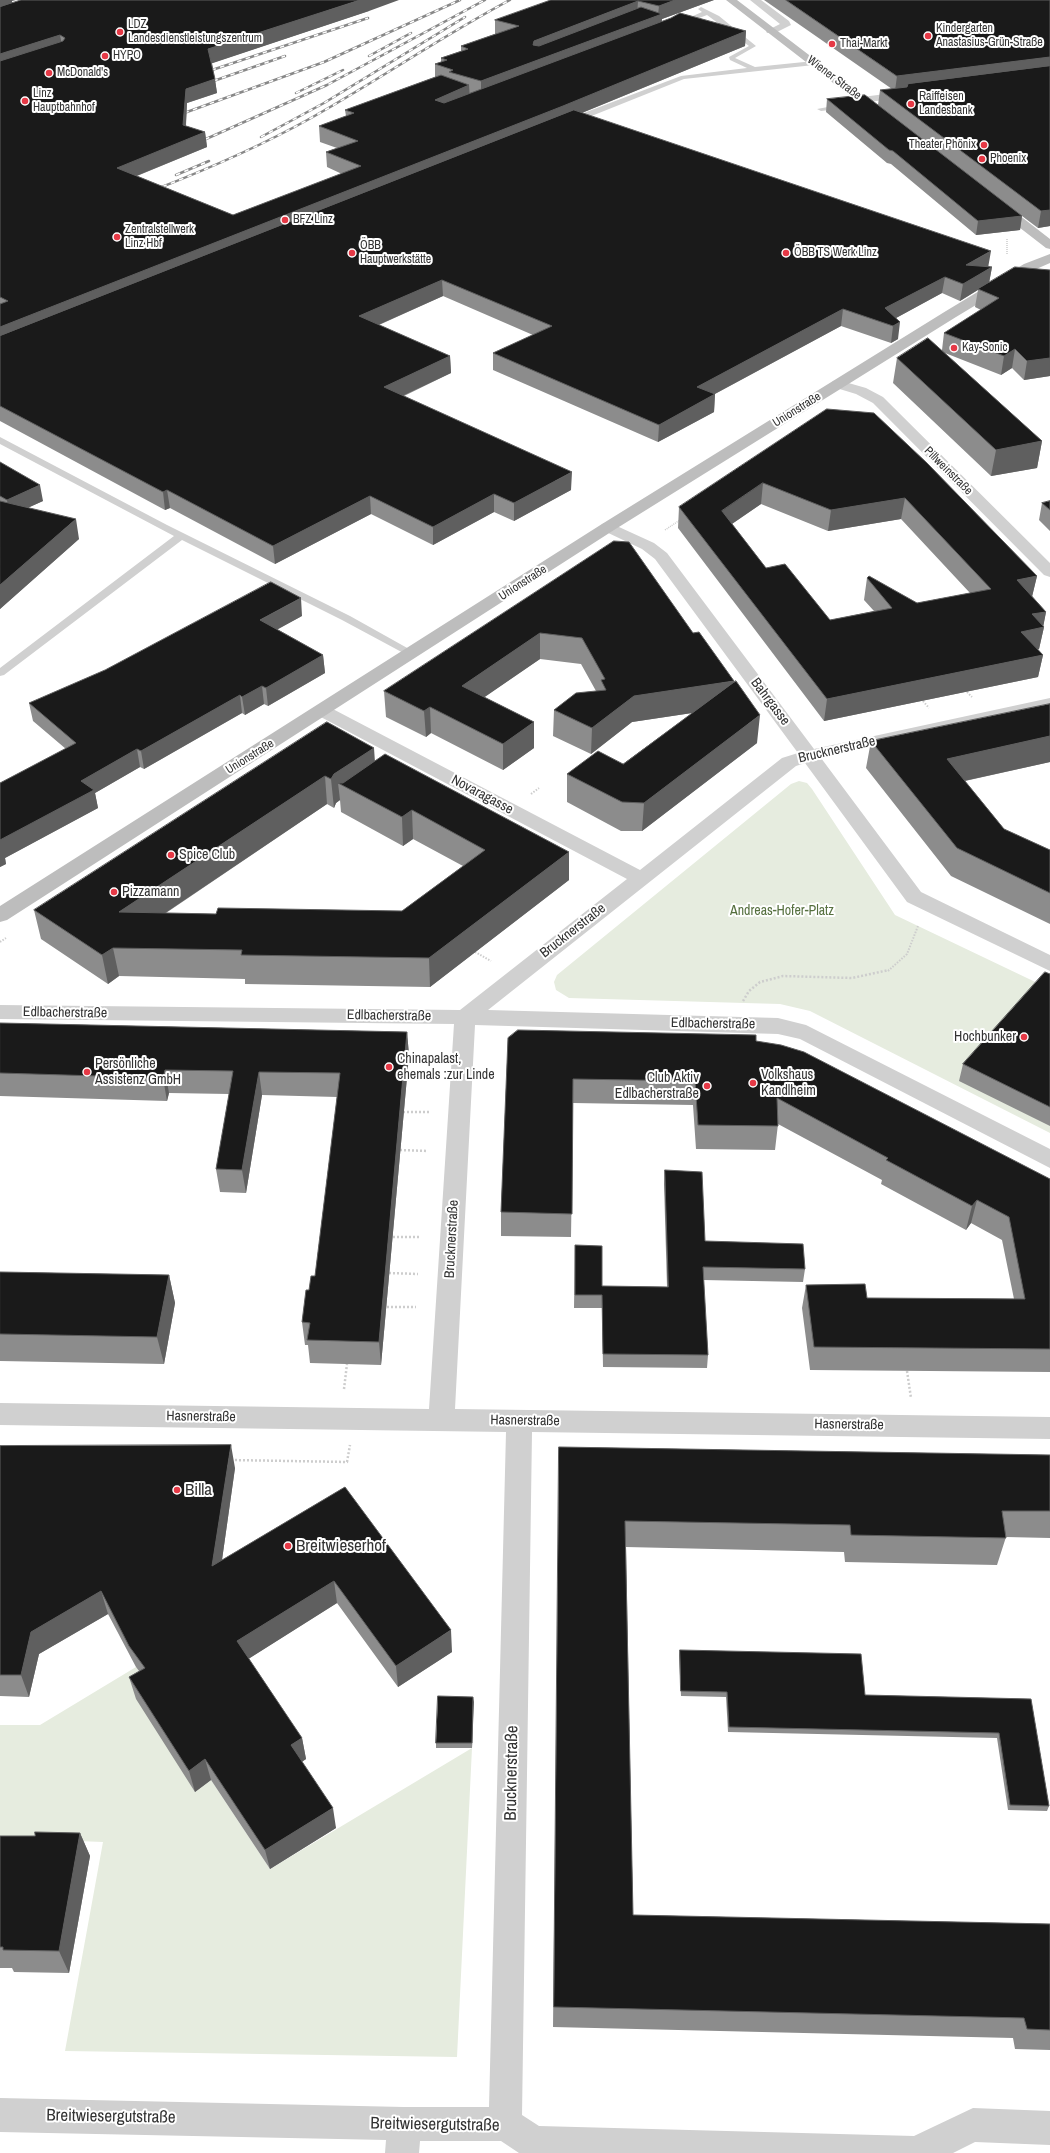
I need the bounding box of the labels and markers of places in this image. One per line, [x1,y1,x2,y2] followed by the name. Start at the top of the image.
[128,18,262,46] place label: LDZ Landesdienstleistungszentrum
[936,22,1043,50] place label: Kindergarten Anastasius-Grün-Straße
[115,27,125,37] marker: LDZ Landesdienstleistungszentrum
[923,31,933,41] marker: Kindergarten Anastasius-Grün-Straße
[840,37,888,51] place label: Thai-Markt
[827,39,837,49] marker: Thai-Markt
[113,49,141,63] place label: HYPO
[100,51,110,61] marker: HYPO
[57,66,108,80] place label: McDonald's
[44,68,54,78] marker: McDonald's
[33,87,95,115] place label: Linz Hauptbahnhof
[919,90,973,118] place label: Raiffeisen Landesbank
[20,96,30,106] marker: Linz Hauptbahnhof
[906,99,916,109] marker: Raiffeisen Landesbank
[909,138,976,152] place label: Theater Phönix
[979,140,989,150] marker: Theater Phönix
[990,152,1026,166] place label: Phoenix
[977,154,987,164] marker: Phoenix
[293,213,333,227] place label: BFZ Linz
[280,215,290,225] marker: BFZ Linz
[125,223,194,251] place label: Zentralstellwerk Linz Hbf
[112,232,122,242] marker: Zentralstellwerk Linz Hbf
[360,239,431,267] place label: ÖBB Hauptwerkstätte
[794,246,877,260] place label: ÖBB TS Werk Linz
[347,248,357,258] marker: ÖBB Hauptwerkstätte
[781,248,791,258] marker: ÖBB TS Werk Linz
[962,341,1007,355] place label: Kay-Sonic
[949,343,959,353] marker: Kay-Sonic
[179,847,235,863] place label: Spice Club
[166,850,176,860] marker: Spice Club
[122,884,179,900] place label: Pizzamann
[109,887,119,897] marker: Pizzamann
[954,1029,1016,1045] place label: Hochbunker
[1019,1032,1029,1042] marker: Hochbunker
[397,1051,495,1084] place label: Chinapalast, ehemals :zur Linde
[95,1056,181,1088] place label: Persönliche Assistenz GmbH
[384,1062,394,1072] marker: Chinapalast, ehemals :zur Linde
[82,1067,92,1077] marker: Persönliche Assistenz GmbH
[761,1067,816,1100] place label: Volkshaus Kandlheim
[615,1070,699,1102] place label: Club Aktiv Edlbacherstraße
[748,1078,758,1088] marker: Volkshaus Kandlheim
[702,1081,712,1091] marker: Club Aktiv Edlbacherstraße
[185,1480,212,1500] place label: Billa
[172,1485,182,1495] marker: Billa
[296,1536,386,1556] place label: Breitwieserhof
[283,1541,293,1551] marker: Breitwieserhof

